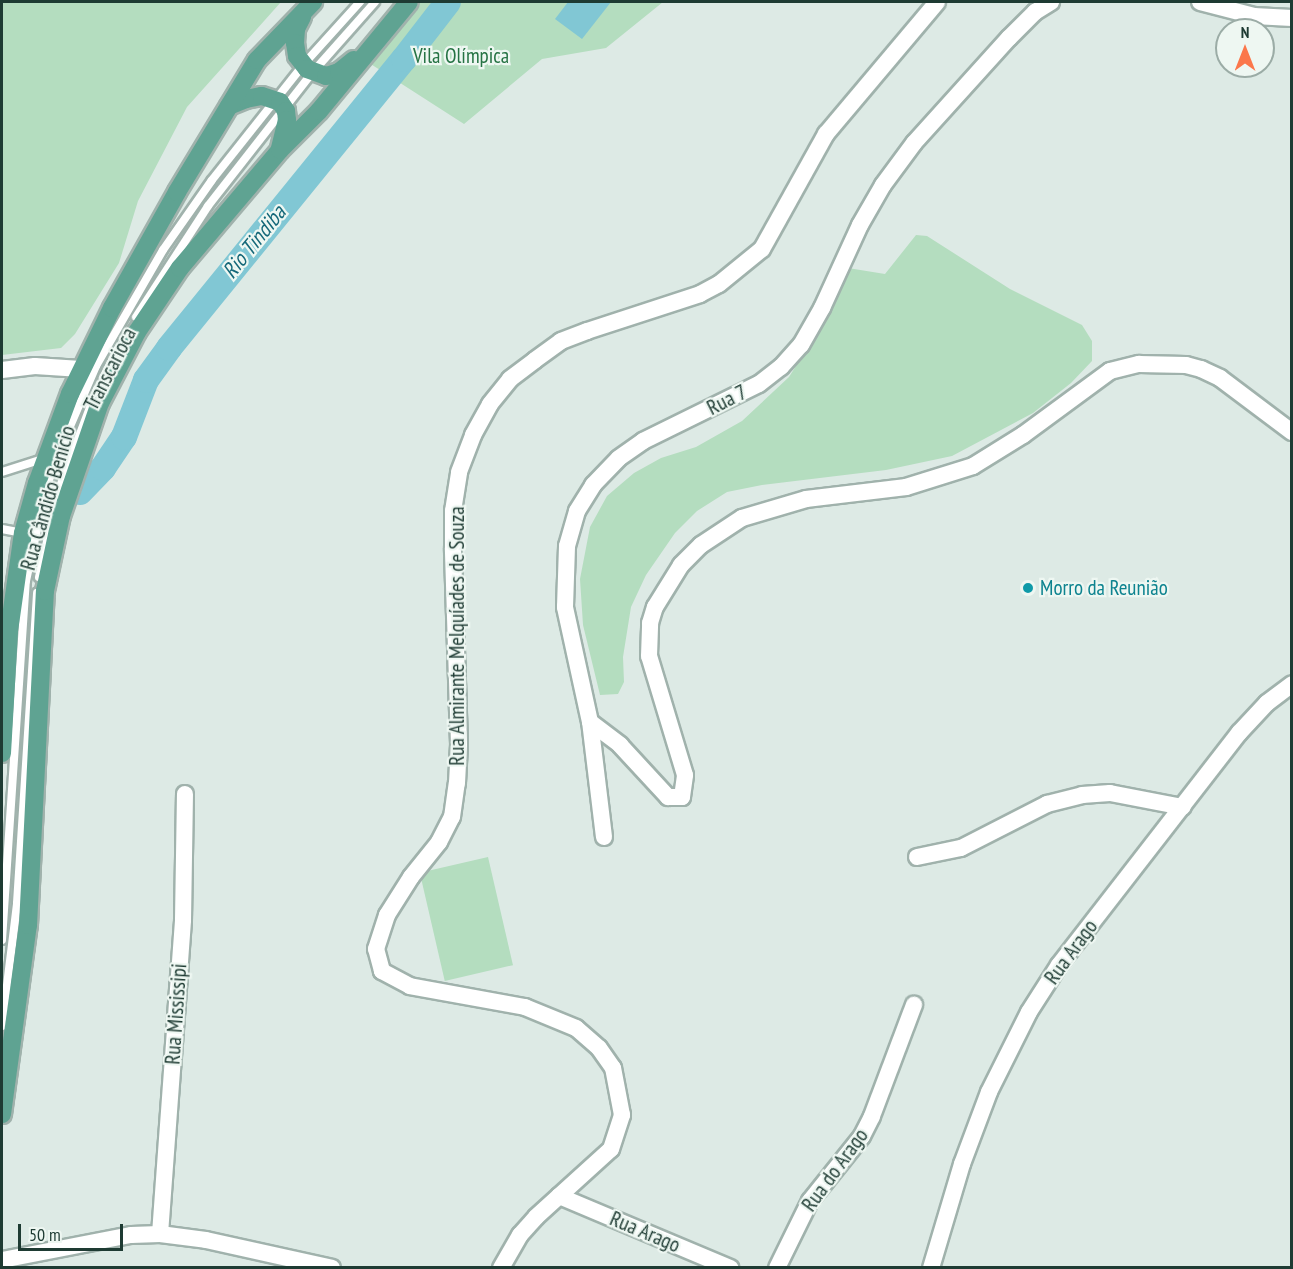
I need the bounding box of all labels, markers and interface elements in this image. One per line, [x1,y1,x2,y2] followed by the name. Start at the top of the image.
[1215,18,1275,78] north arrow
[1241,22,1249,42] text: N
[413,43,509,69] park label: Vila Olímpica
[217,200,291,284] water label: Rio Tindiba
[79,324,141,414] street label: Transcarioca
[703,379,751,421] street label: Rua 7
[15,423,81,573] street label: Rua Cândido Benício
[444,506,470,766] street label: Rua Almirante Melquíades de Souza
[1040,575,1168,601] place label: Morro da Reunião
[1021,581,1035,595] marker: Morro da Reunião
[1039,915,1103,989] street label: Rua Arago
[160,963,192,1065] street label: Rua Mississipi
[796,1123,874,1217] street label: Rua do Arago
[606,1206,684,1258] street label: Rua Arago
[21,1212,126,1250] scale bar
[29,1223,61,1246] text: 50 m

